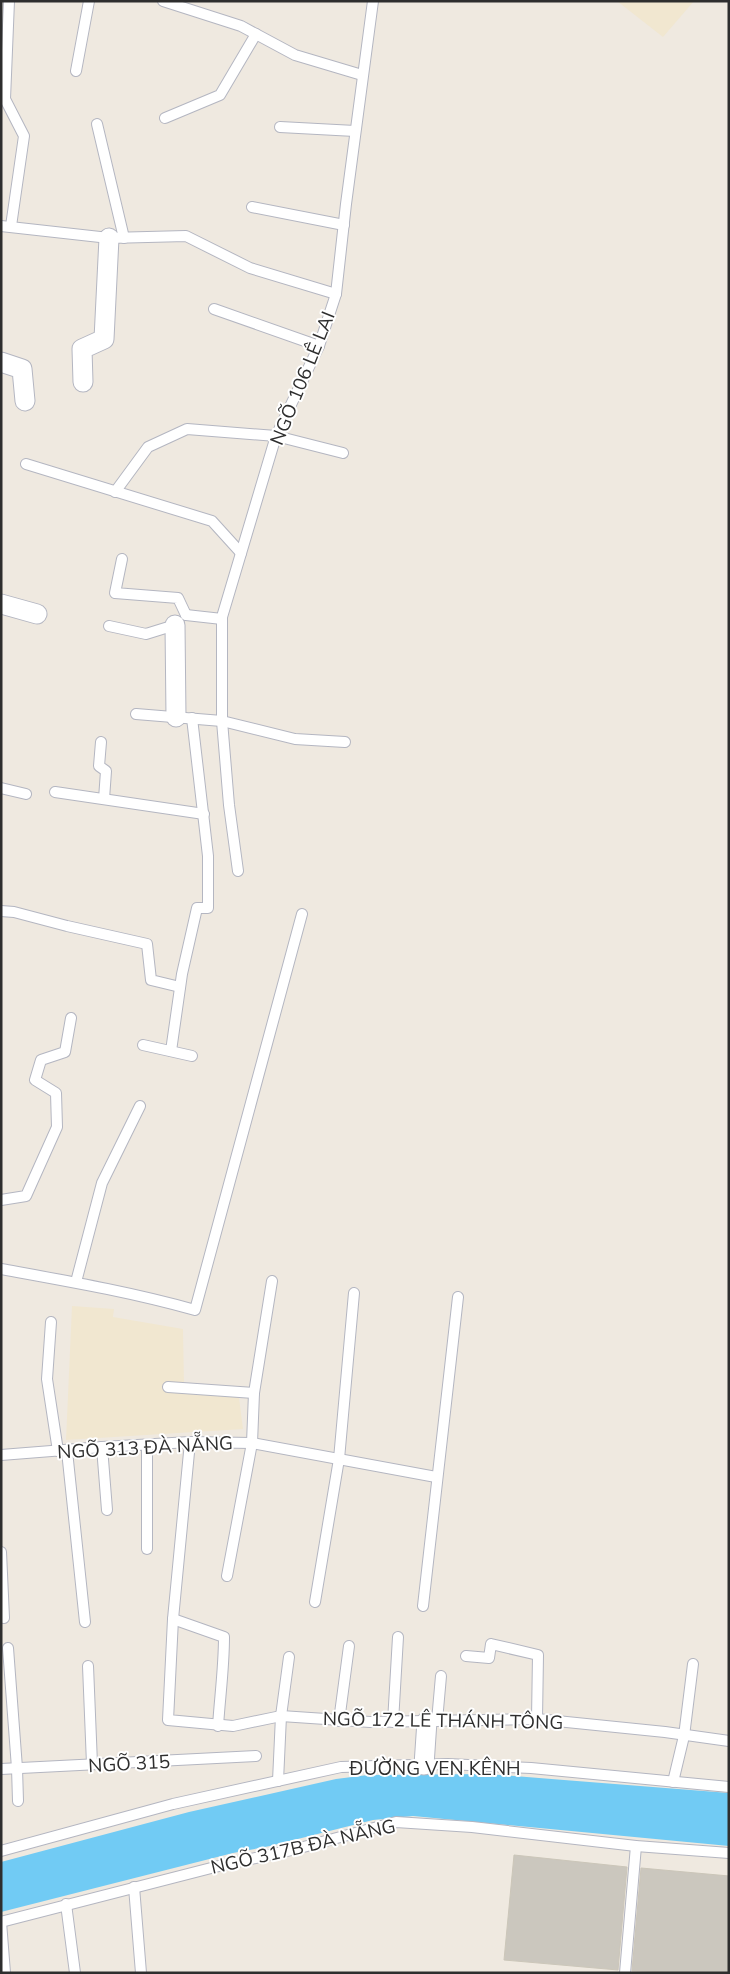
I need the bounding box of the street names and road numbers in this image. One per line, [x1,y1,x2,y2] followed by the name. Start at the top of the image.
[264,308,340,448] street label: NGÕ 106 LÊ LAI
[56,1429,234,1464] street label: NGÕ 313 ĐÀ NẴNG
[323,1706,563,1734] street label: NGÕ 172 LÊ THÁNH TÔNG
[87,1749,171,1777] street label: NGÕ 315
[349,1756,521,1780] street label: ĐƯỜNG VEN KÊNH
[208,1812,398,1879] street label: NGÕ 317B ĐÀ NẴNG

